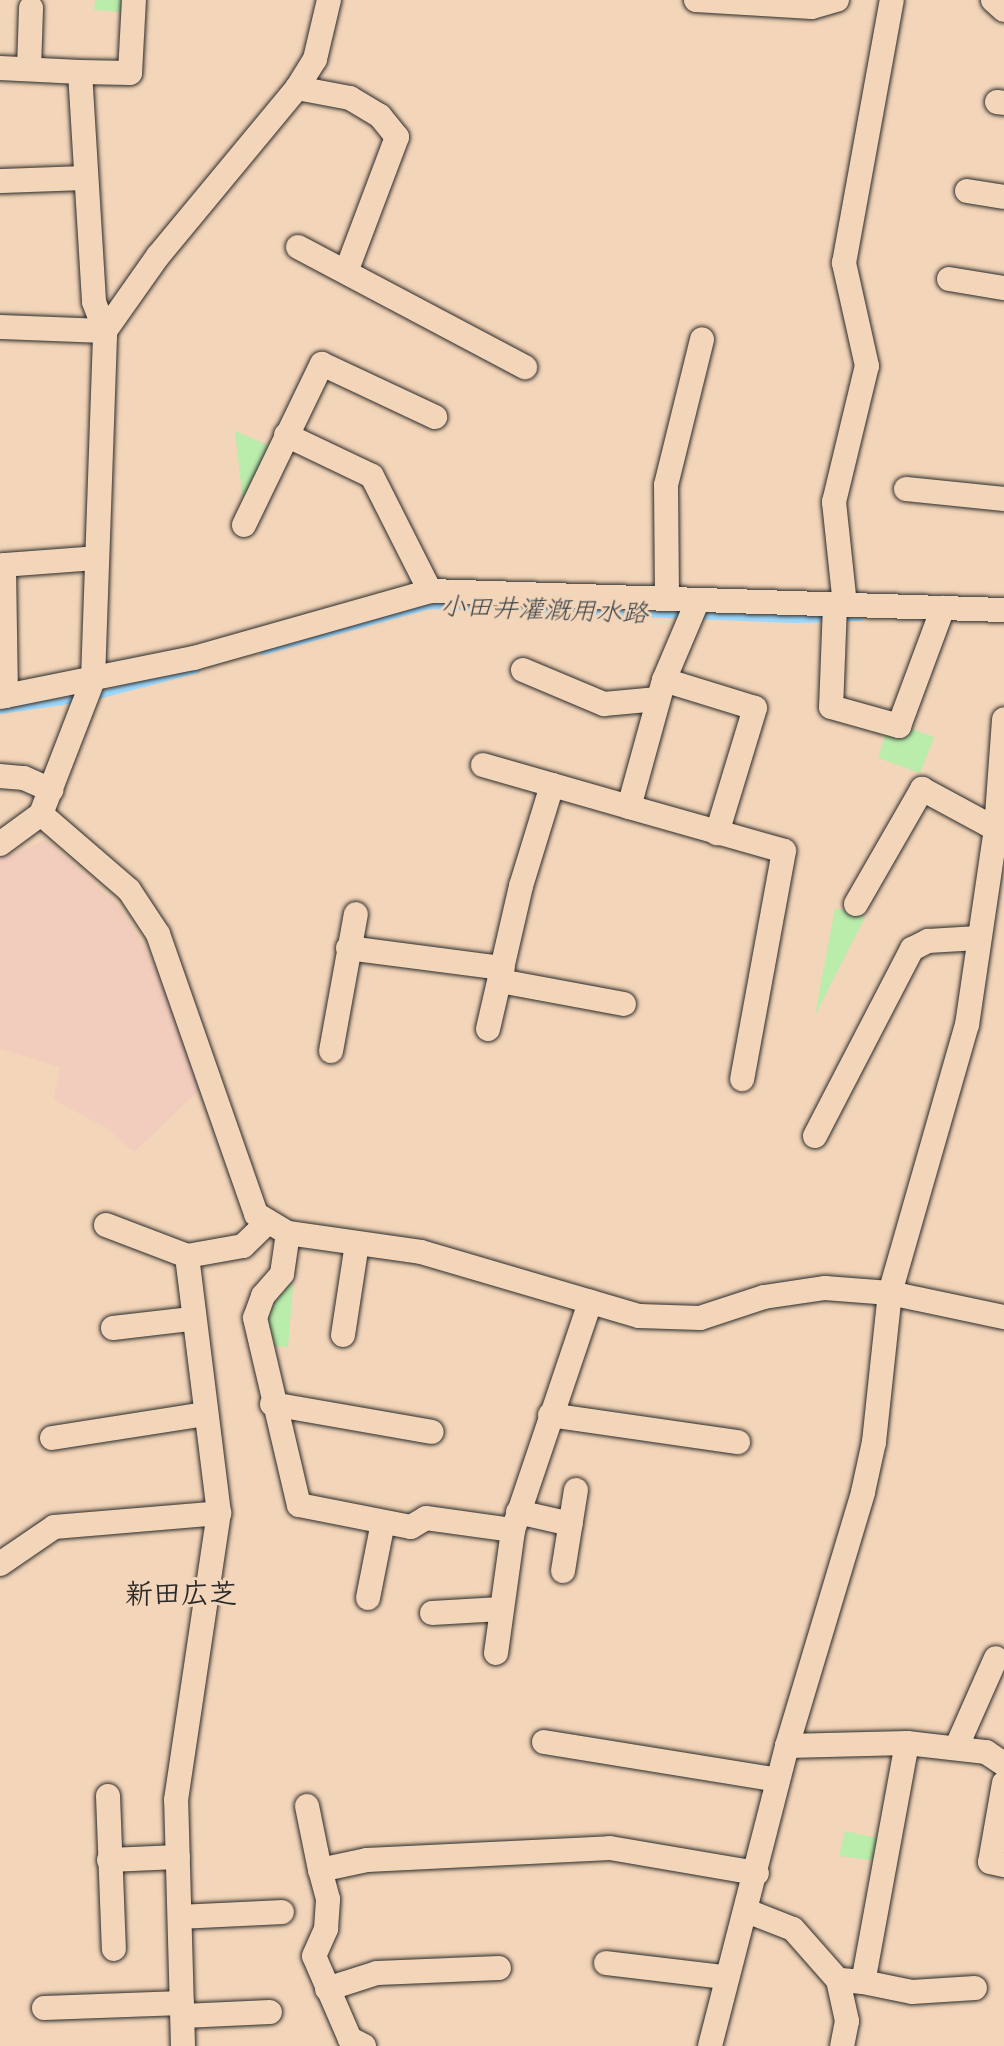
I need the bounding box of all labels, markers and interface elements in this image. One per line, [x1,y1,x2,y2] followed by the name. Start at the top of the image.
[440,591,648,629] water label: 小田井灌漑用水路
[125,1576,237,1610] district label: 新田広芝

